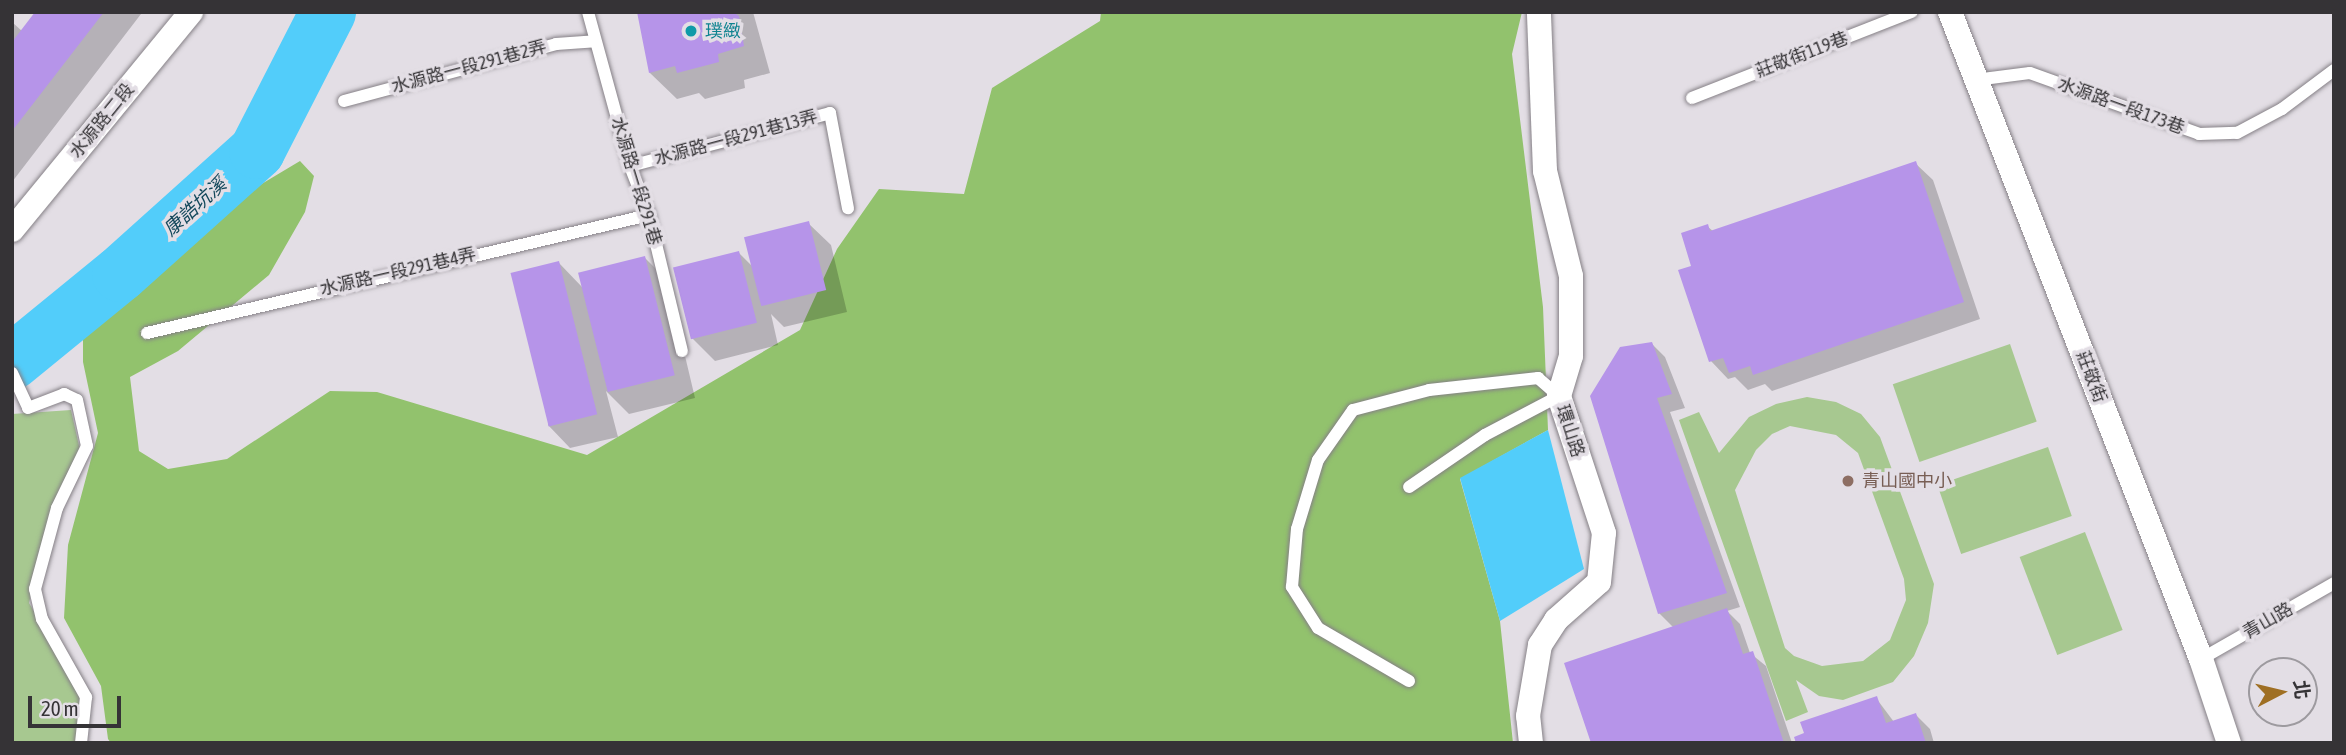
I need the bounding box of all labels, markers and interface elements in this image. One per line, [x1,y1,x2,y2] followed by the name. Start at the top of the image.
[705,20,741,42] place label: 璞緻
[683,23,699,39] marker: 璞緻
[1753,27,1851,83] street label: 莊敬街119巷
[389,36,549,98] street label: 水源路一段291巷2弄
[2055,73,2187,139] street label: 水源路一段173巷
[65,79,139,163] street label: 水源路二段
[652,106,820,170] street label: 水源路一段291巷13弄
[606,114,666,248] street label: 水源路一段291巷
[159,173,231,241] water label: 康誥坑溪
[318,243,478,301] street label: 水源路一段291巷4弄
[2071,348,2111,406] street label: 莊敬街
[1551,402,1589,460] street label: 環山路
[1862,470,1952,492] place label: 青山國中小
[1840,473,1856,489] marker: 青山國中小
[2239,598,2297,644] street label: 青山路
[2248,657,2318,727] north arrow
[2290,679,2314,700] text: 北
[32,682,124,726] scale bar
[41,696,79,720] text: 20 m

